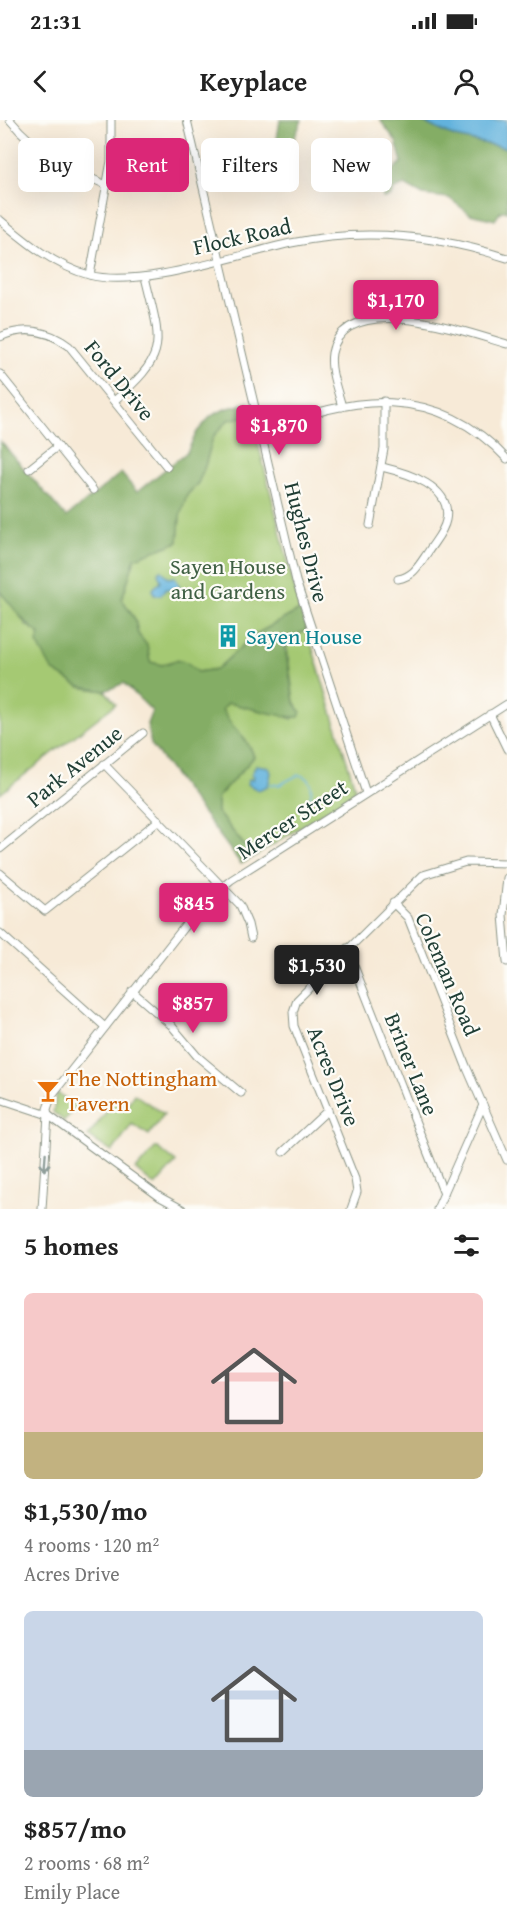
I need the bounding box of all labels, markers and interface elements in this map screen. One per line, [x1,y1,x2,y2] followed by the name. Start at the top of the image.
[30,5,82,37] text: 21:31
[200,61,307,101] text: Keyplace
[24,65,57,98] icon: back
[450,65,483,98] icon: person
[18,138,94,192] chip: Buy
[106,138,189,192] chip: Rent
[201,138,299,192] chip: Filters
[311,138,392,192] chip: New
[190,209,294,263] street label: Flock Road
[347,280,445,331] pin: $1,170
[367,285,425,314] text: $1,170
[77,333,163,427] street label: Ford Drive
[230,405,328,456] pin: $1,870
[250,410,308,439] text: $1,870
[277,478,337,606] street label: Hughes Drive
[170,550,286,607] park label: Sayen House and Gardens
[246,620,362,652] place label: Sayen House
[215,623,241,649] building icon: Sayen House
[19,717,129,815] street label: Park Avenue
[230,771,354,867] street label: Mercer Street
[158,883,230,934] pin: $845
[173,888,215,917] text: $845
[408,907,488,1041] street label: Coleman Road
[268,945,366,996] pin: $1,530
[288,950,346,979] text: $1,530
[157,983,229,1034] pin: $857
[172,988,214,1017] text: $857
[377,1008,447,1120] street label: Briner Lane
[299,1021,369,1131] street label: Acres Drive
[66,1062,217,1119] place label: The Nottingham Tavern
[35,1078,61,1104] bar icon: The Nottingham Tavern
[39,1152,50,1171] one-way arrow
[24,1226,119,1265] text: 5 homes
[450,1229,483,1262] icon: filters
[200,1332,308,1440] icon: home
[24,1491,147,1530] text: $1,530/mo
[24,1530,159,1559] text: 4 rooms · 120 m²
[24,1559,120,1588] text: Acres Drive
[200,1650,308,1758] icon: home
[24,1809,126,1848] text: $857/mo
[24,1848,150,1877] text: 2 rooms · 68 m²
[24,1877,120,1906] text: Emily Place

